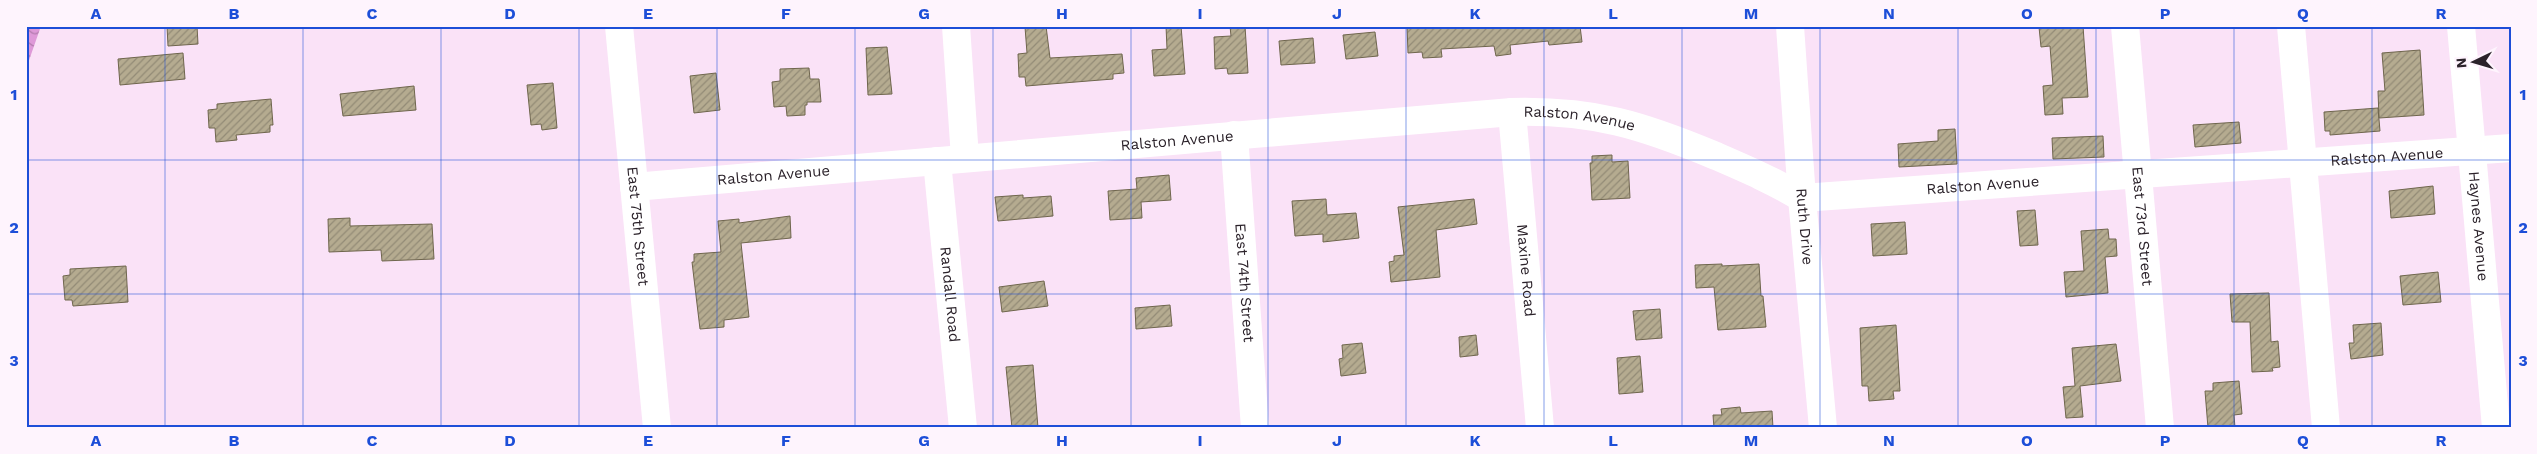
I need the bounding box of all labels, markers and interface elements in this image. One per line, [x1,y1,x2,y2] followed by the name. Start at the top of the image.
[91,4,102,23] text: A
[229,4,240,23] text: B
[367,4,378,23] text: C
[504,4,516,23] text: D
[643,4,653,23] text: E
[781,4,791,23] text: F
[918,4,930,23] text: G
[1056,4,1068,23] text: H
[1197,4,1203,23] text: I
[1332,4,1342,23] text: J
[1469,4,1481,23] text: K
[1608,4,1618,23] text: L
[1744,4,1758,23] text: M
[1883,4,1895,23] text: N
[2021,4,2033,23] text: O
[2160,4,2171,23] text: P
[2297,4,2309,23] text: Q
[2435,4,2447,23] text: R
[2450,38,2500,88] north arrow
[2453,57,2469,69] text: N
[11,85,17,104] text: 1
[2520,85,2526,104] text: 1
[1524,103,1637,135] street label: Ralston Avenue
[1120,127,1234,154] street label: Ralston Avenue
[2330,144,2444,170] street label: Ralston Avenue
[716,161,831,189] street label: Ralston Avenue
[623,166,653,287] street label: East 75th Street
[2128,166,2157,287] street label: East 73rd Street
[2465,171,2492,282] street label: Haynes Avenue
[1926,172,2040,198] street label: Ralston Avenue
[1792,187,1817,266] street label: Ruth Drive
[9,218,19,237] text: 2
[2518,218,2528,237] text: 2
[1231,222,1258,343] street label: East 74th Street
[1513,223,1539,317] street label: Maxine Road
[936,246,964,343] street label: Randall Road
[9,351,19,370] text: 3
[2518,351,2528,370] text: 3
[91,431,102,450] text: A
[229,431,240,450] text: B
[367,431,378,450] text: C
[504,431,516,450] text: D
[643,431,653,450] text: E
[781,431,791,450] text: F
[918,431,930,450] text: G
[1056,431,1068,450] text: H
[1197,431,1203,450] text: I
[1332,431,1342,450] text: J
[1469,431,1481,450] text: K
[1608,431,1618,450] text: L
[1744,431,1758,450] text: M
[1883,431,1895,450] text: N
[2021,431,2033,450] text: O
[2160,431,2171,450] text: P
[2297,431,2309,450] text: Q
[2435,431,2447,450] text: R

